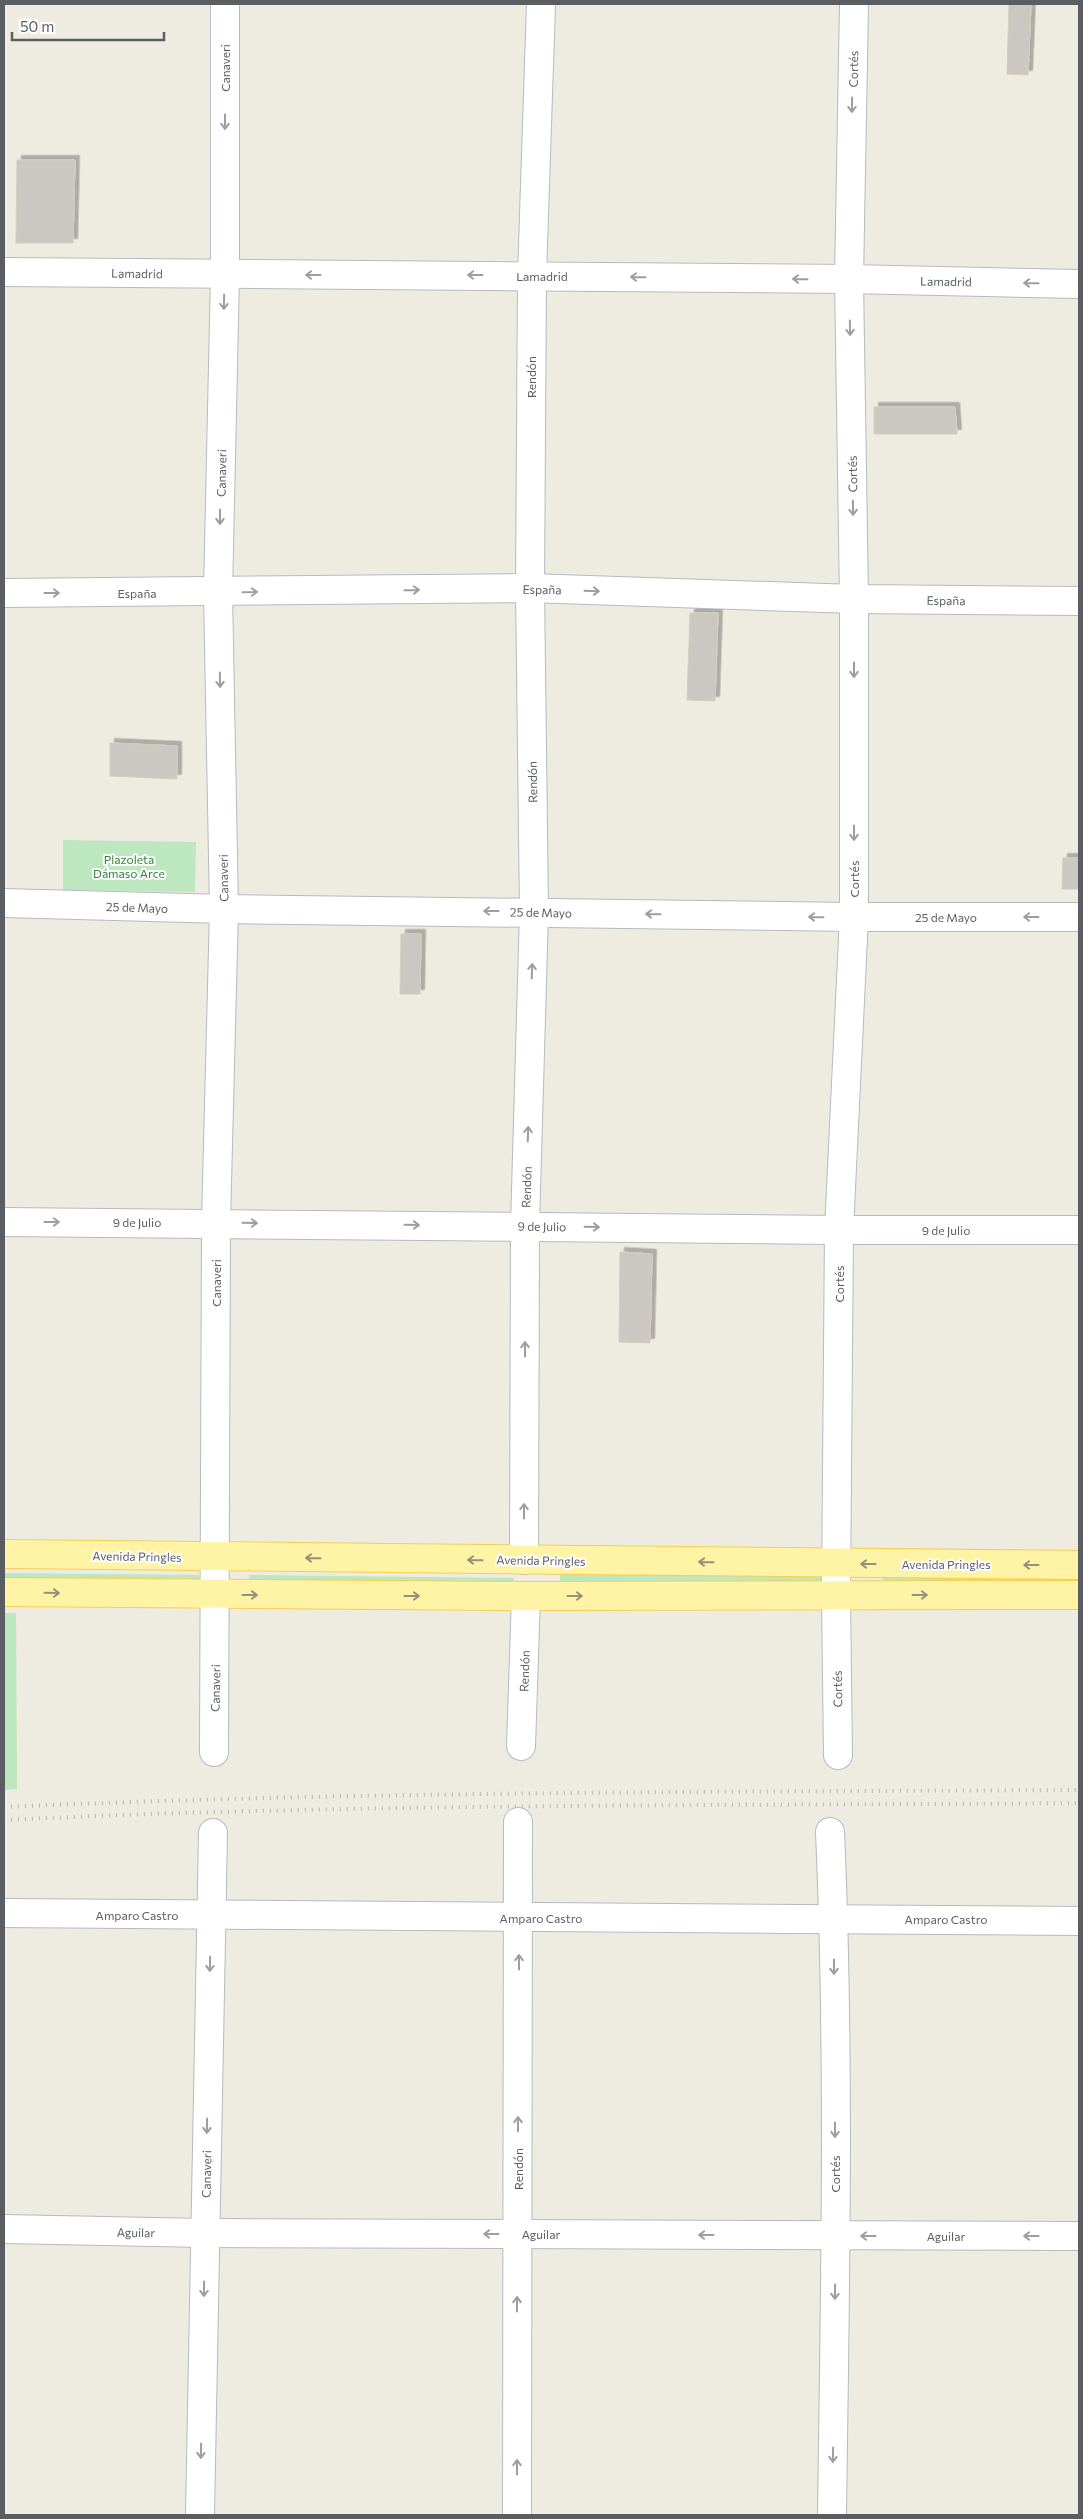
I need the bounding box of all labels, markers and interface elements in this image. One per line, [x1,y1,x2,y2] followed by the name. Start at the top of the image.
[12,10,165,42] scale bar
[20,17,54,35] text: 50 m
[218,44,232,92] street label: Canaveri
[846,50,860,88] street label: Cortés
[847,96,857,113] one-way arrow
[220,114,230,130] one-way arrow
[111,266,163,280] street label: Lamadrid
[516,269,568,283] street label: Lamadrid
[305,270,321,280] one-way arrow
[467,270,484,280] one-way arrow
[630,272,646,282] one-way arrow
[792,274,808,283] one-way arrow
[920,274,972,288] street label: Lamadrid
[1023,278,1039,288] one-way arrow
[220,294,229,310] one-way arrow
[845,320,855,336] one-way arrow
[524,356,538,398] street label: Rendón
[214,449,228,497] street label: Canaveri
[845,455,859,493] street label: Cortés
[848,500,857,516] one-way arrow
[215,509,225,525] one-way arrow
[522,582,562,596] street label: España
[404,585,420,595] one-way arrow
[117,586,157,600] street label: España
[584,586,600,595] one-way arrow
[242,587,258,597] one-way arrow
[44,588,60,598] one-way arrow
[926,593,966,607] street label: España
[849,662,859,678] one-way arrow
[215,672,225,688] one-way arrow
[525,761,539,803] street label: Rendón
[849,824,859,841] one-way arrow
[93,852,165,880] park label: Plazoleta Dámaso Arce
[216,854,230,902] street label: Canaveri
[847,861,861,897] street label: Cortés
[106,899,168,915] street label: 25 de Mayo
[510,904,572,920] street label: 25 de Mayo
[483,906,499,916] one-way arrow
[645,909,662,919] one-way arrow
[915,910,977,924] street label: 25 de Mayo
[808,912,824,921] one-way arrow
[1023,912,1039,922] one-way arrow
[527,964,537,980] one-way arrow
[523,1126,532,1142] one-way arrow
[518,1166,534,1208] street label: Rendón
[113,1215,161,1230] street label: 9 de Julio
[44,1217,60,1227] one-way arrow
[242,1218,258,1228] one-way arrow
[518,1219,566,1234] street label: 9 de Julio
[404,1220,420,1230] one-way arrow
[584,1222,600,1232] one-way arrow
[922,1223,970,1238] street label: 9 de Julio
[209,1259,223,1307] street label: Canaveri
[832,1266,846,1302] street label: Cortés
[520,1341,530,1358] one-way arrow
[519,1504,529,1520] one-way arrow
[92,1548,182,1564] street label: Avenida Pringles
[496,1552,586,1568] street label: Avenida Pringles
[305,1553,322,1563] one-way arrow
[468,1555,484,1565] one-way arrow
[698,1557,714,1567] one-way arrow
[901,1557,991,1571] street label: Avenida Pringles
[860,1559,876,1569] one-way arrow
[1023,1560,1039,1570] one-way arrow
[44,1588,60,1598] one-way arrow
[242,1590,258,1600] one-way arrow
[912,1590,928,1600] one-way arrow
[404,1591,420,1601] one-way arrow
[566,1591,583,1601] one-way arrow
[516,1650,532,1692] street label: Rendón
[208,1664,222,1712] street label: Canaveri
[830,1670,844,1708] street label: Cortés
[96,1908,178,1922] street label: Amparo Castro
[500,1911,582,1925] street label: Amparo Castro
[905,1912,987,1926] street label: Amparo Castro
[514,1954,524,1970] one-way arrow
[205,1956,215,1972] one-way arrow
[829,1959,839,1975] one-way arrow
[513,2116,523,2132] one-way arrow
[202,2118,212,2134] one-way arrow
[830,2122,840,2138] one-way arrow
[511,2148,525,2190] street label: Rendón
[199,2150,213,2198] street label: Canaveri
[828,2156,842,2192] street label: Cortés
[117,2225,156,2239] street label: Aguilar
[522,2227,560,2241] street label: Aguilar
[483,2229,499,2239] one-way arrow
[927,2229,965,2243] street label: Aguilar
[698,2230,714,2240] one-way arrow
[860,2231,876,2241] one-way arrow
[1023,2231,1039,2241] one-way arrow
[199,2280,209,2297] one-way arrow
[830,2284,840,2300] one-way arrow
[512,2296,522,2312] one-way arrow
[196,2443,206,2459] one-way arrow
[828,2446,838,2463] one-way arrow
[512,2459,522,2475] one-way arrow

